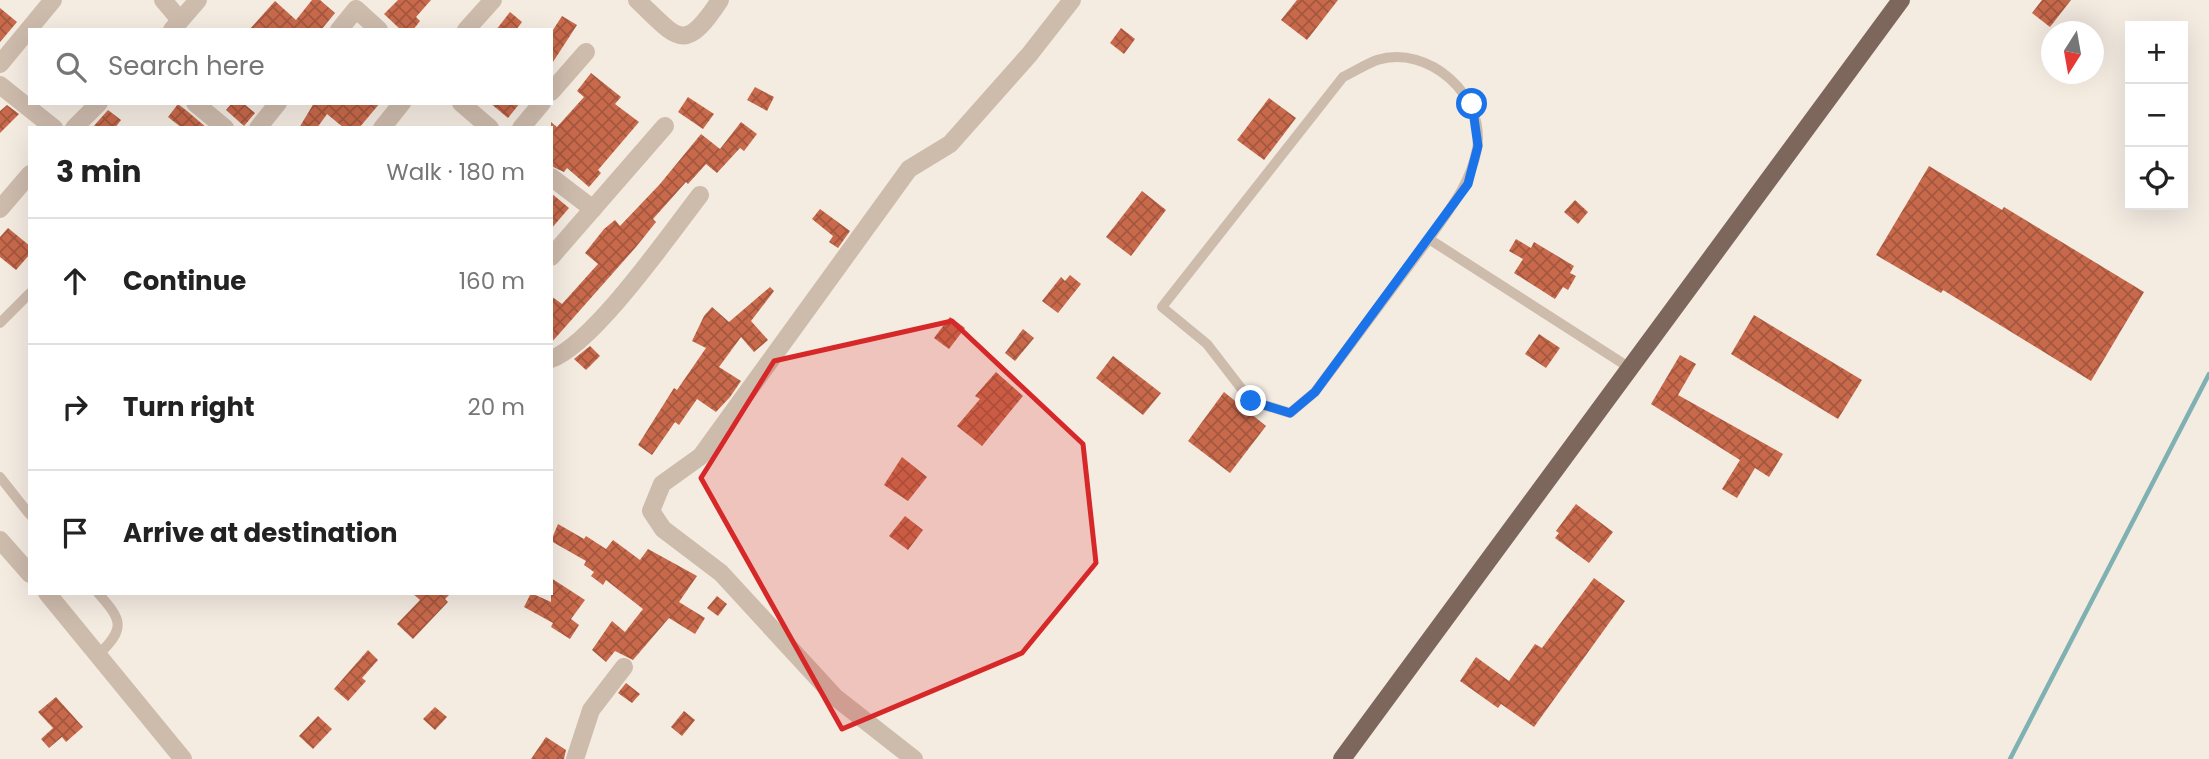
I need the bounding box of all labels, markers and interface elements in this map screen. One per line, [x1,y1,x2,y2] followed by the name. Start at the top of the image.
[2041,21,2104,84] north arrow
[2125,21,2188,210] map controls
[2125,21,2188,84] button: +
[28,28,553,105] search box
[52,48,90,86] icon: search
[108,48,265,84] text: Search here
[2125,84,2188,147] button: −
[1456,88,1487,119] route start
[2125,147,2188,210] button: locate
[56,150,141,193] text: 3 min
[386,156,525,188] text: Walk · 180 m
[56,262,94,300] icon: ahead
[123,263,246,299] text: Continue
[459,265,525,297] text: 160 m
[1235,385,1266,416] route end
[56,388,94,426] icon: right
[123,389,255,425] text: Turn right
[467,391,525,423] text: 20 m
[56,514,94,552] icon: arrive
[123,515,398,551] text: Arrive at destination

